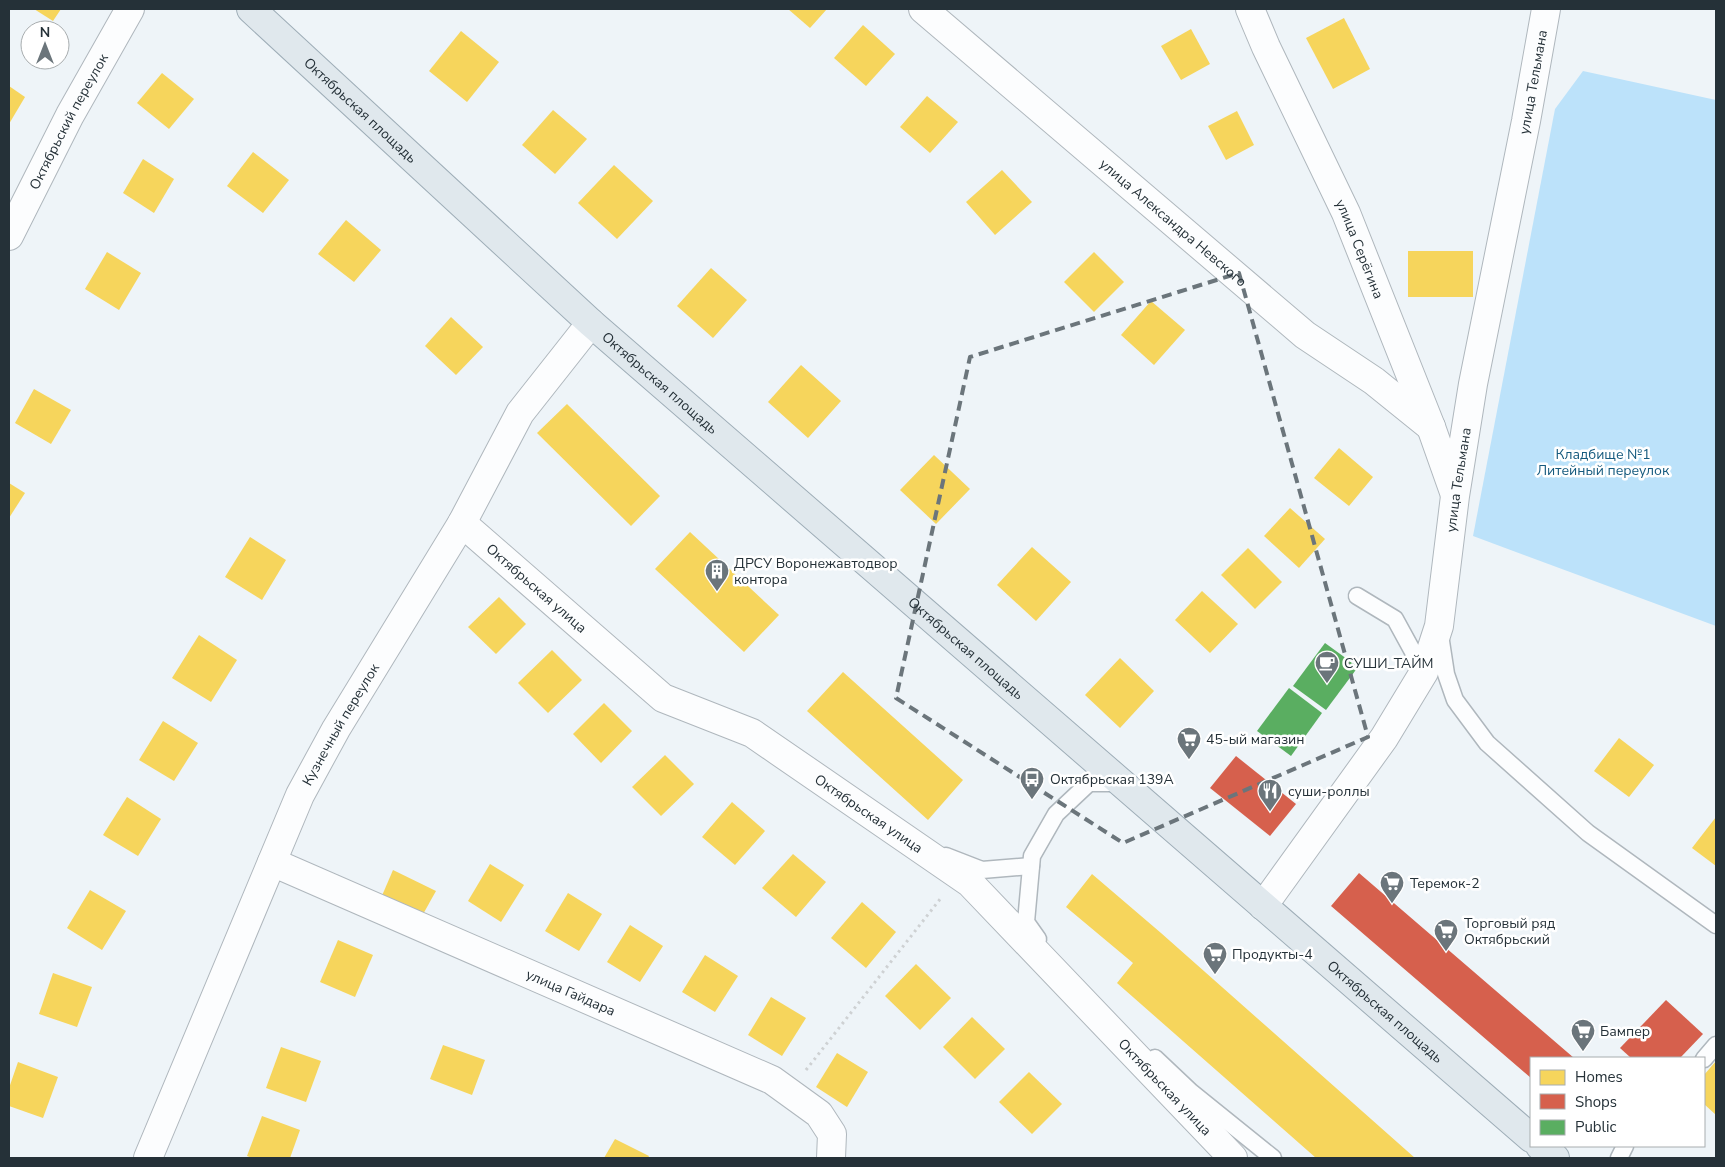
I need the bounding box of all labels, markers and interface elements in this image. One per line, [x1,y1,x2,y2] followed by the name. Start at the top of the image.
[20,20,70,70] north arrow
[40,23,50,42] text: N
[1514,28,1552,136] street label: улица Тельмана
[24,50,113,193] street label: Октябрьский переулок
[300,53,421,167] street label: Октябрьская площадь
[1096,154,1251,291] street label: улица Александра Невского
[1331,196,1389,301] street label: улица Серёгина
[598,327,722,438] street label: Октябрьская площадь
[1441,426,1475,533] street label: улица Тельмана
[1537,445,1670,480] park label: Кладбище №1 Литейный переулок
[482,539,591,637] street label: Октябрьская улица
[734,554,898,589] place label: ДРСУ Воронежавтодвор контора
[704,558,730,592] building icon: ДРСУ Воронежавтодвор контора
[904,593,1028,704] street label: Октябрьская площадь
[1314,650,1340,684] cafe icon: СУШИ_ТАЙМ
[1344,654,1434,673] place label: СУШИ_ТАЙМ
[297,659,384,789] street label: Кузнечный переулок
[1176,726,1202,760] supermarket icon: 45-ый магазин
[1206,730,1305,749] place label: 45-ый магазин
[1019,766,1045,800] bus stop icon: Октябрьская 139А
[811,769,927,857] street label: Октябрьская улица
[1050,770,1174,789] place label: Октябрьская 139А
[1257,778,1283,812] restaurant icon: суши-роллы
[1288,782,1370,801] place label: суши-роллы
[1379,870,1405,904] supermarket icon: Теремок-2
[1410,874,1480,893] place label: Теремок-2
[1464,914,1555,949] place label: Торговый ряд Октябрьский
[1433,918,1459,952] supermarket icon: Торговый ряд Октябрьский
[1202,941,1228,975] supermarket icon: Продукты-4
[1232,945,1313,964] place label: Продукты-4
[1323,956,1447,1067] street label: Октябрьская площадь
[523,964,619,1020] street label: улица Гайдара
[1570,1018,1596,1052] supermarket icon: Бампер
[1600,1022,1650,1041] place label: Бампер
[1114,1034,1216,1140] street label: Октябрьская улица
[1530,1057,1705,1147] legend
[1575,1067,1623,1087] text: Homes
[1575,1092,1617,1112] text: Shops
[1575,1117,1616,1137] text: Public

